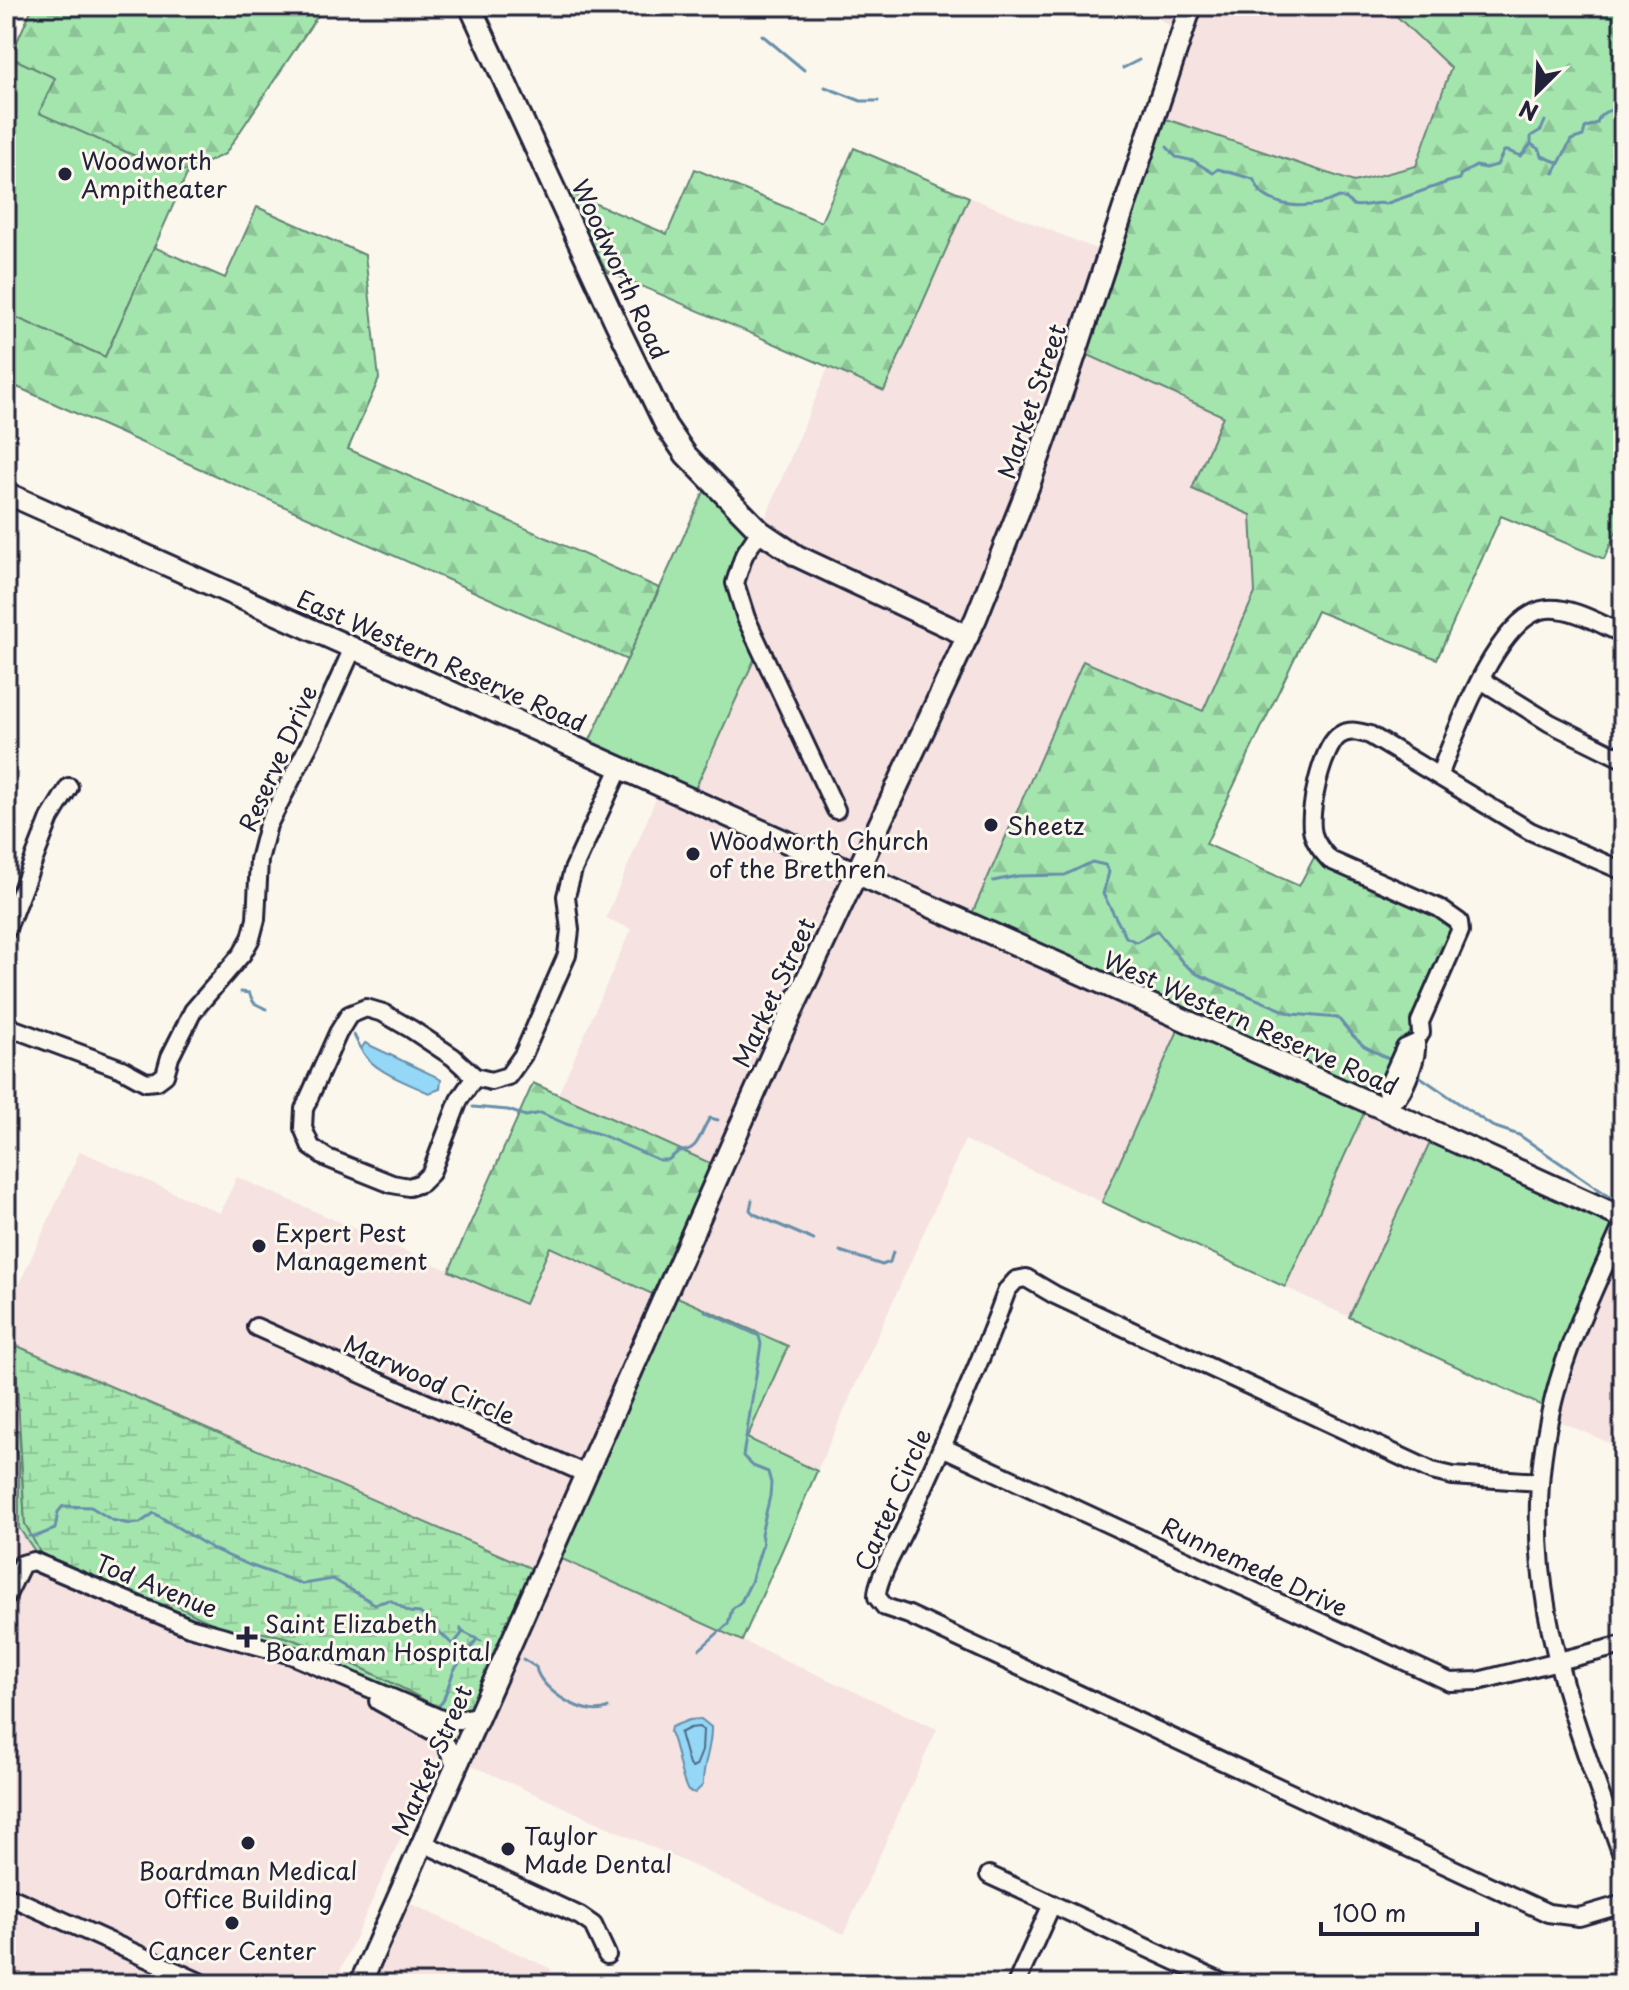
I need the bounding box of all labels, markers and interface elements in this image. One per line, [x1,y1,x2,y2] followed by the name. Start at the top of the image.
[1497,52,1577,132] north arrow
[1514,93,1543,130] text: N
[81,142,228,206] place label: Woodworth Ampitheater
[56,165,74,183] marker: Woodworth Ampitheater
[563,173,679,365] street label: Woodworth Road
[988,318,1074,483] street label: Market Street
[292,580,592,740] street label: East Western Reserve Road
[229,679,325,837] street label: Reserve Drive
[1007,807,1084,843] place label: Sheetz
[982,816,1000,834] marker: Sheetz
[709,822,929,886] place label: Woodworth Church of the Brethren
[684,845,702,863] marker: Woodworth Church of the Brethren
[722,911,824,1073] street label: Market Street
[1098,941,1404,1103] street label: West Western Reserve Road
[275,1214,428,1278] place label: Expert Pest Management
[250,1237,268,1255] marker: Expert Pest Management
[338,1325,522,1433] street label: Marwood Circle
[844,1422,940,1576] street label: Carter Circle
[1156,1507,1354,1625] street label: Runnemede Drive
[90,1544,224,1626] street label: Tod Avenue
[265,1605,491,1669] place label: Saint Elizabeth Boardman Hospital
[236,1626,258,1648] marker: Saint Elizabeth Boardman Hospital
[382,1679,480,1841] street label: Market Street
[524,1817,672,1881] place label: Taylor Made Dental
[239,1834,257,1852] marker: Boardman Medical Office Building
[499,1840,517,1858] marker: Taylor Made Dental
[139,1852,357,1916] place label: Boardman Medical Office Building
[1321,1886,1477,1936] scale bar
[1333,1894,1406,1930] text: 100 m
[223,1914,241,1932] marker: Cancer Center
[148,1932,317,1968] place label: Cancer Center

